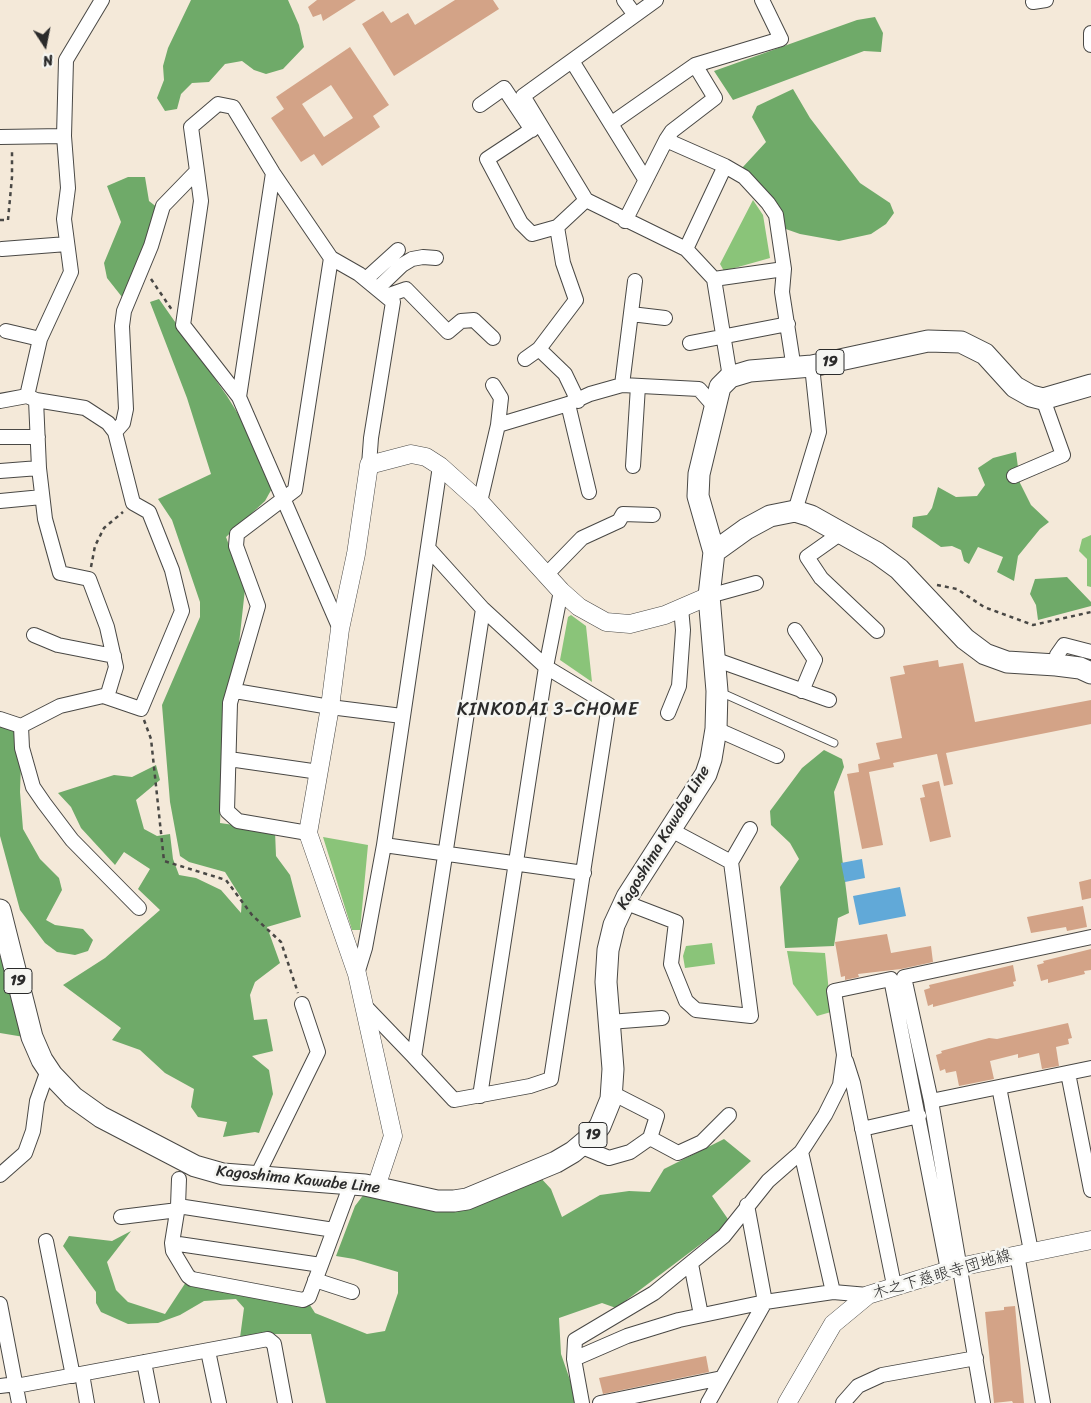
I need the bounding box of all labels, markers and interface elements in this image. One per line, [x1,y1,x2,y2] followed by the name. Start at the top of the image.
[20,20,70,70] north arrow
[41,47,55,73] text: N
[816,350,844,374] road number: 19
[455,699,641,721] district label: KINKODAI 3-CHOME
[613,763,715,913] street label: Kagoshima Kawabe Line
[4,968,32,994] road number: 19
[579,1122,607,1148] road number: 19
[215,1162,381,1198] street label: Kagoshima Kawabe Line
[870,1246,1014,1304] street label: 木之下慈眼寺団地線

